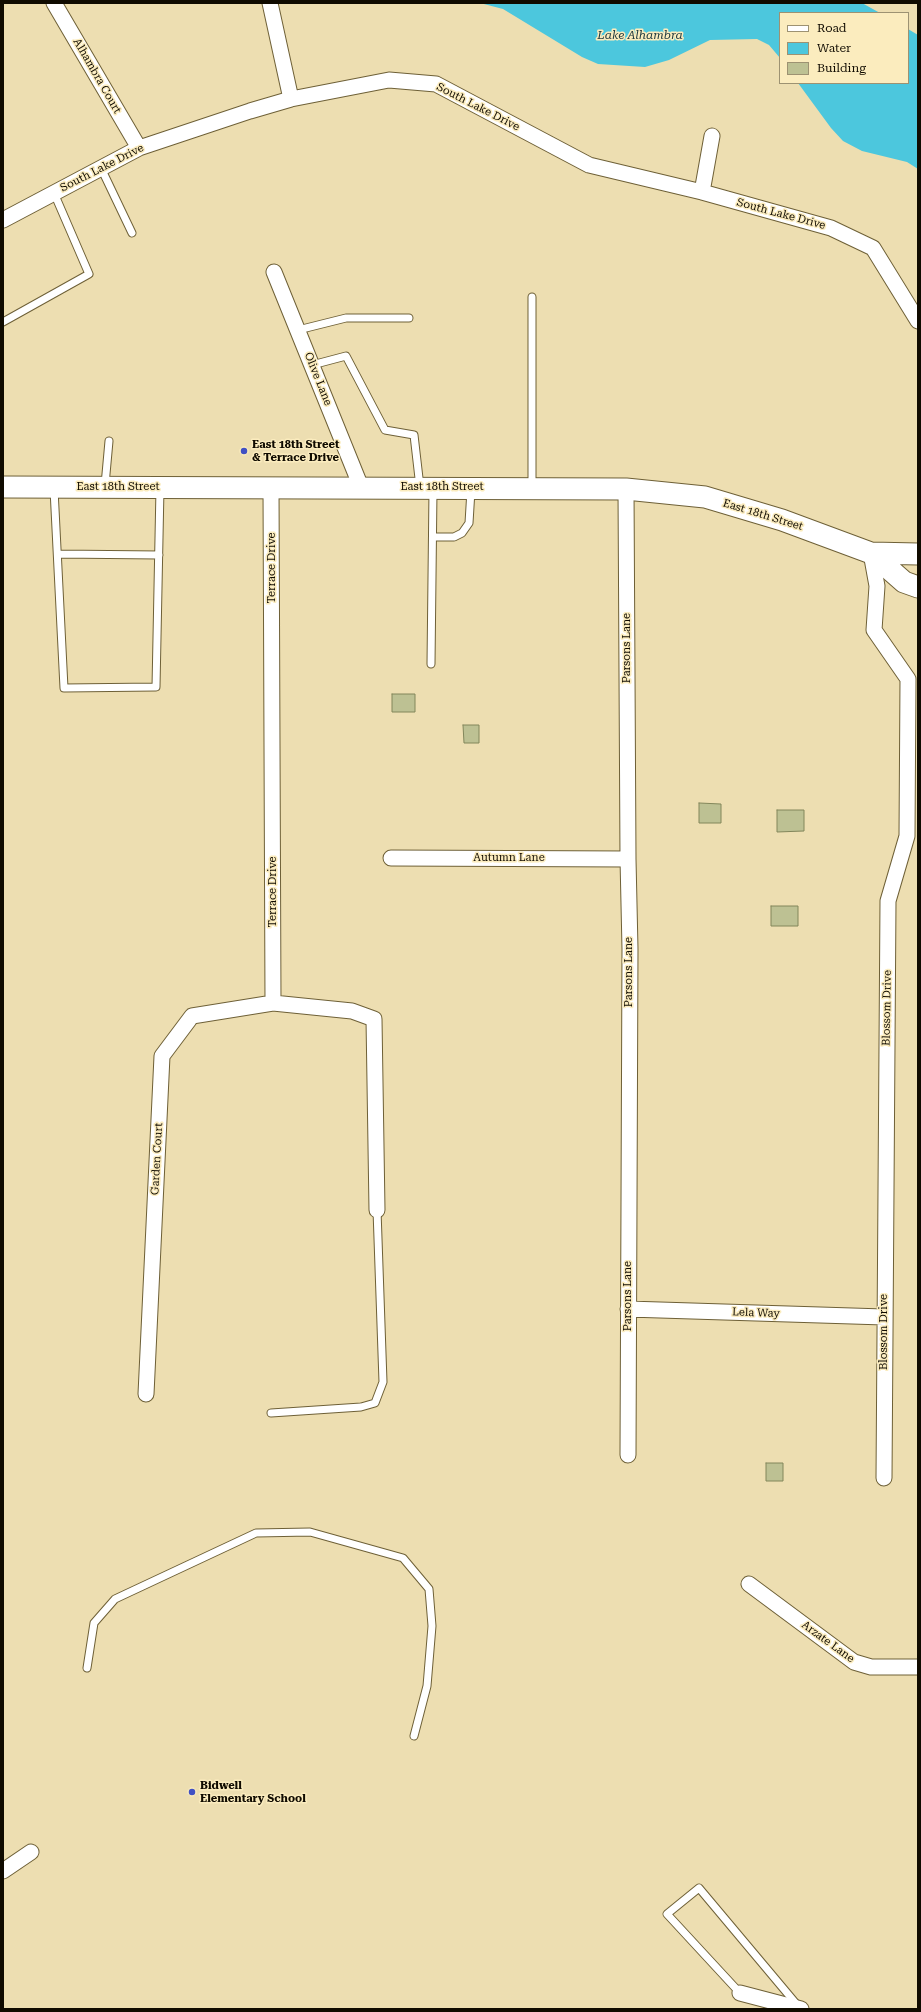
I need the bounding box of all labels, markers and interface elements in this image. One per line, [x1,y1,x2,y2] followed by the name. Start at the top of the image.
[779,12,909,84] legend
[817,21,846,35] text: Road
[597,28,683,42] water label: Lake Alhambra
[70,36,124,116] street label: Alhambra Court
[817,41,851,55] text: Water
[817,61,866,75] text: Building
[434,80,522,134] street label: South Lake Drive
[58,141,146,195] street label: South Lake Drive
[735,196,827,232] street label: South Lake Drive
[301,350,335,408] street label: Olive Lane
[252,438,339,464] place label: East 18th Street & Terrace Drive
[239,446,249,456] marker: East 18th Street & Terrace Drive
[76,480,160,494] street label: East 18th Street
[400,480,484,494] street label: East 18th Street
[721,497,805,533] street label: East 18th Street
[265,532,279,604] street label: Terrace Drive
[620,613,634,683] street label: Parsons Lane
[473,851,545,865] street label: Autumn Lane
[266,856,280,928] street label: Terrace Drive
[622,937,636,1007] street label: Parsons Lane
[880,970,894,1046] street label: Blossom Drive
[149,1122,165,1196] street label: Garden Court
[621,1261,635,1331] street label: Parsons Lane
[877,1294,891,1370] street label: Blossom Drive
[732,1306,780,1320] street label: Lela Way
[799,1618,857,1666] street label: Arzate Lane
[200,1779,306,1805] place label: Bidwell Elementary School
[187,1787,197,1797] marker: Bidwell Elementary School

